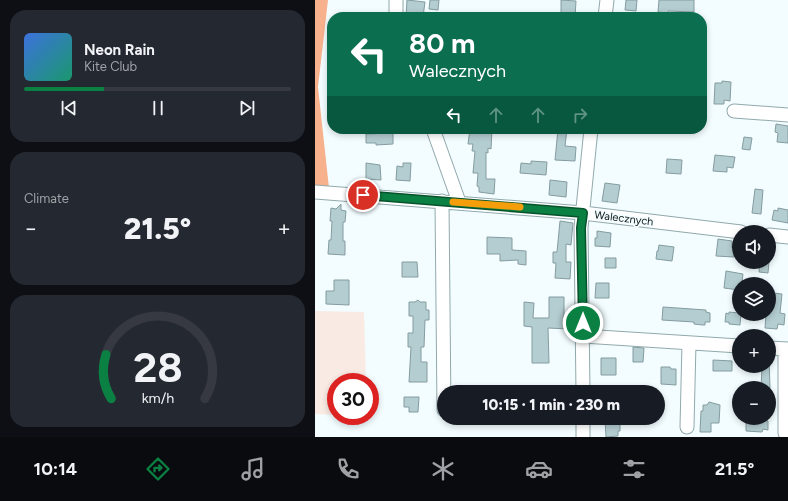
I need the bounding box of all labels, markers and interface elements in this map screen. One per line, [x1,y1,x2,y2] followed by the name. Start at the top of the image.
[409,26,475,60] text: 80 m
[343,28,395,80] icon: left
[84,41,155,59] text: Neon Rain
[84,59,137,74] text: Kite Club
[409,60,506,82] text: Walecznych
[58,97,80,119] icon: previous
[147,97,169,119] icon: pause
[236,97,258,119] icon: next
[443,104,465,126] icon: left
[485,104,507,126] icon: ahead
[527,104,549,126] icon: ahead
[569,104,591,126] icon: right
[346,178,380,212] pin
[352,184,374,206] icon: arrive
[24,191,69,206] text: Climate
[594,208,654,229] street label: Walecznych
[124,210,191,247] text: 21.5°
[24,215,38,242] text: −
[277,215,291,242] text: +
[732,225,776,425] map controls
[732,225,776,269] button: sound
[732,277,776,321] button: layers
[562,302,604,344] position arrow
[732,329,776,373] button: +
[133,342,182,392] text: 28
[327,373,379,425] speed limit sign: 30
[732,381,776,425] button: −
[141,388,174,406] text: km/h
[482,396,620,414] text: 10:15 · 1 min · 230 m
[144,455,172,483] icon: directions
[239,455,267,483] icon: music
[334,455,362,483] icon: phone
[429,455,457,483] icon: climate
[525,455,553,483] icon: car
[620,455,648,483] icon: filters
[34,458,77,480] text: 10:14
[715,458,754,480] text: 21.5°

